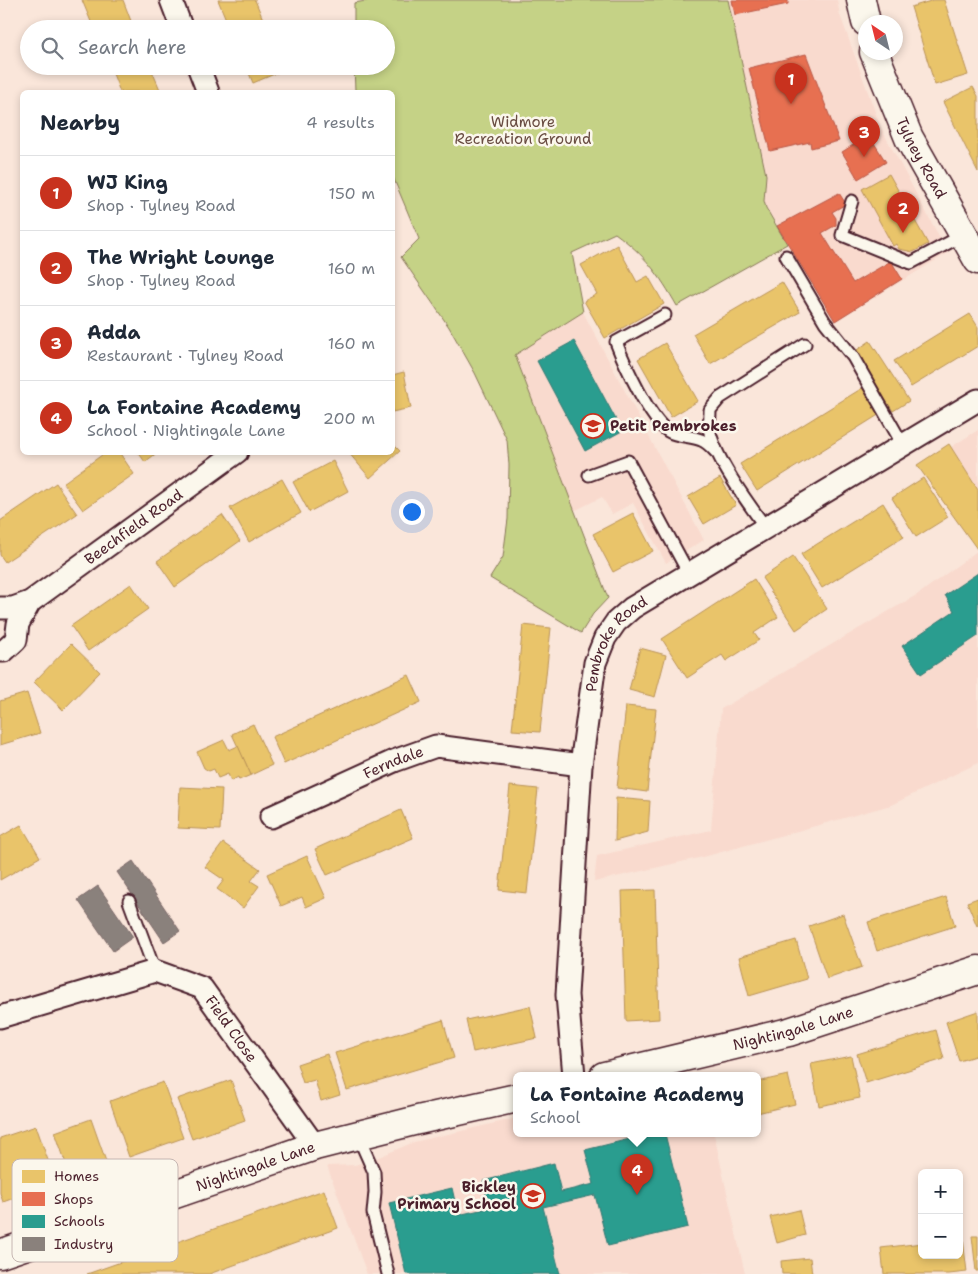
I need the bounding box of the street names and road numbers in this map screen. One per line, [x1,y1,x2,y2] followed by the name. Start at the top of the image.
[892,114,951,203] street label: Tylney Road
[80,484,187,569] street label: Beechfield Road
[581,591,651,693] street label: Pembroke Road
[360,741,426,784] street label: Ferndale
[201,992,262,1066] street label: Field Close
[731,1002,856,1055] street label: Nightingale Lane
[193,1137,318,1196] street label: Nightingale Lane

